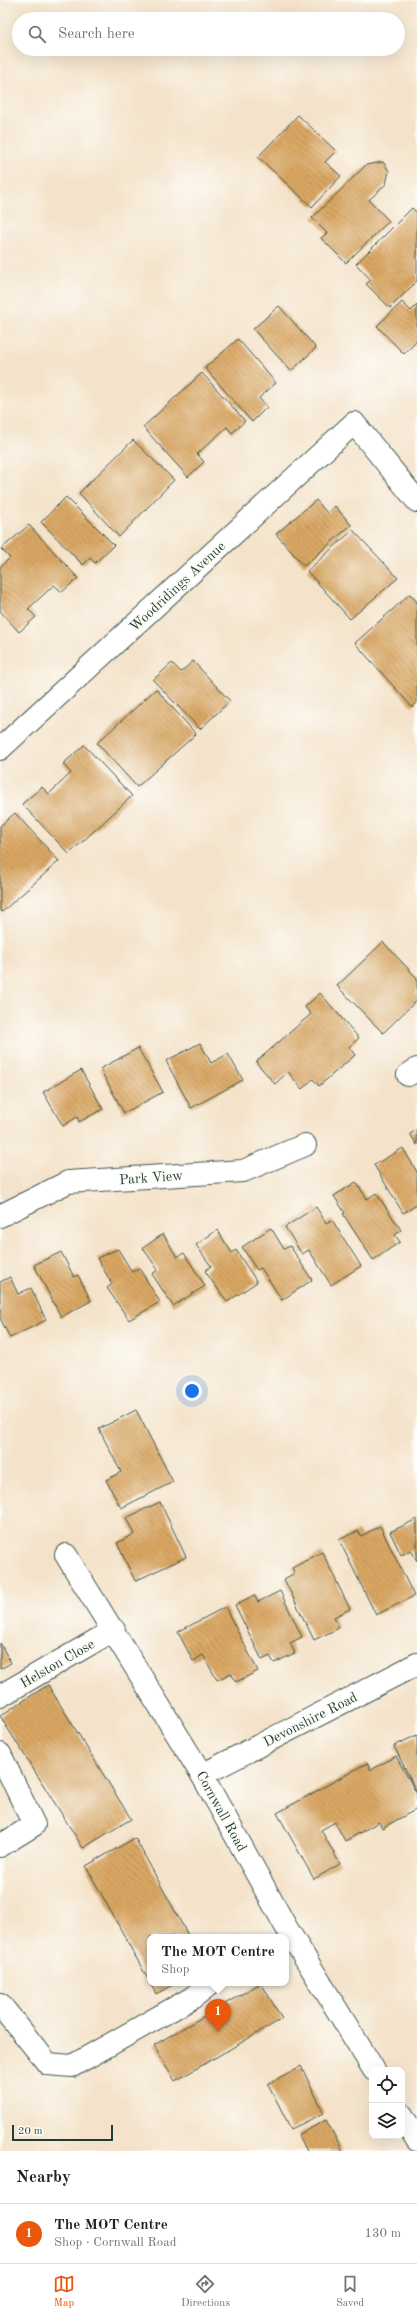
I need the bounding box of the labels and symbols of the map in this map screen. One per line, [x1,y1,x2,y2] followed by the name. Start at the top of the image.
[127,539,228,634] street label: Woodridings Avenue
[119,1169,184,1187] street label: Park View
[182,1381,202,1401] your location
[18,1637,97,1691] street label: Helston Close
[261,1690,360,1750] street label: Devonshire Road
[193,1769,249,1854] street label: Cornwall Road
[205,1999,231,2032] pin: 1
[12,2123,113,2142] scale bar

